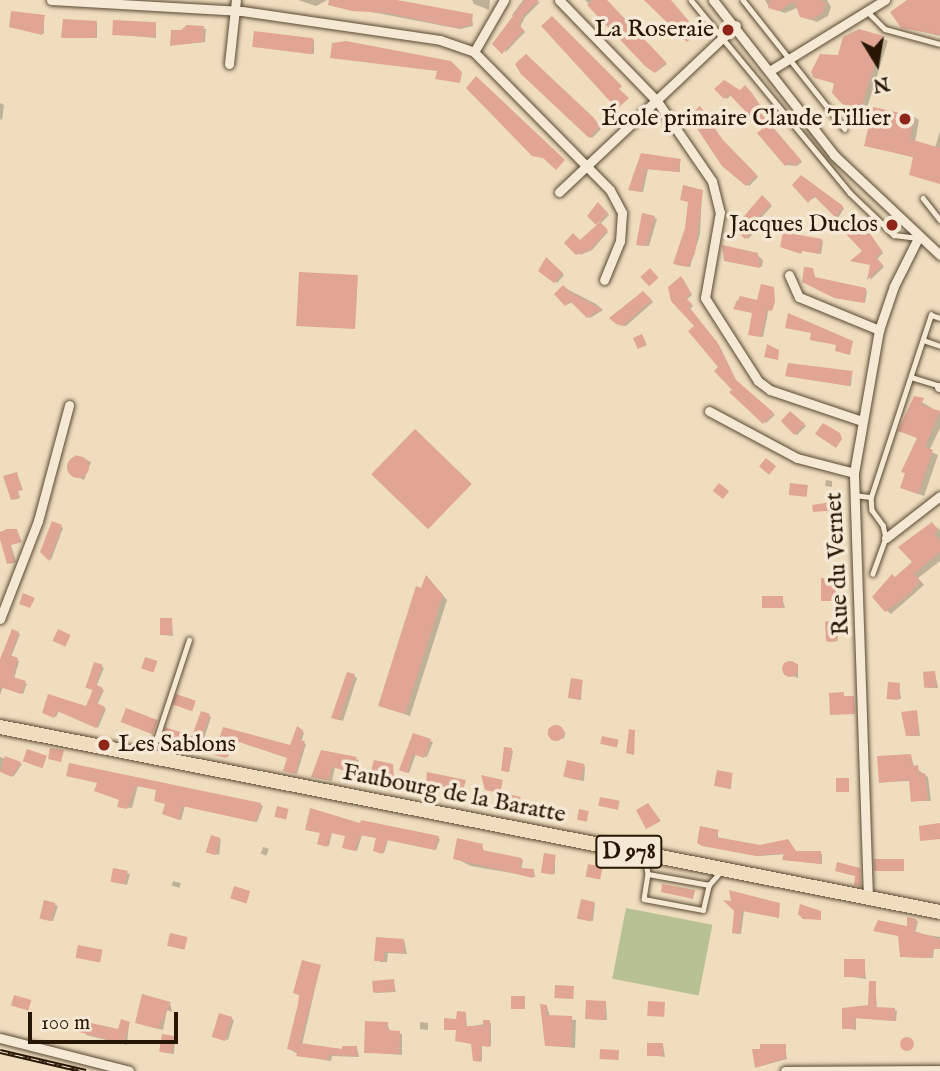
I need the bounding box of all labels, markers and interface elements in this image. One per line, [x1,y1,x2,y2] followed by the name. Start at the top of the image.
[594,16,714,44] place label: La Roseraie
[720,22,736,38] marker: La Roseraie
[842,28,912,98] north arrow
[871,70,891,97] text: N
[601,105,891,133] place label: École primaire Claude Tillier
[897,111,913,127] marker: École primaire Claude Tillier
[729,211,878,239] place label: Jacques Duclos
[884,217,900,233] marker: Jacques Duclos
[820,492,856,636] street label: Rue du Vernet
[118,731,236,759] place label: Les Sablons
[96,737,112,753] marker: Les Sablons
[340,758,568,830] street label: Faubourg de la Baratte
[594,832,664,872] road number: D 978
[32,998,182,1042] scale bar
[41,1010,90,1037] text: 100 m

